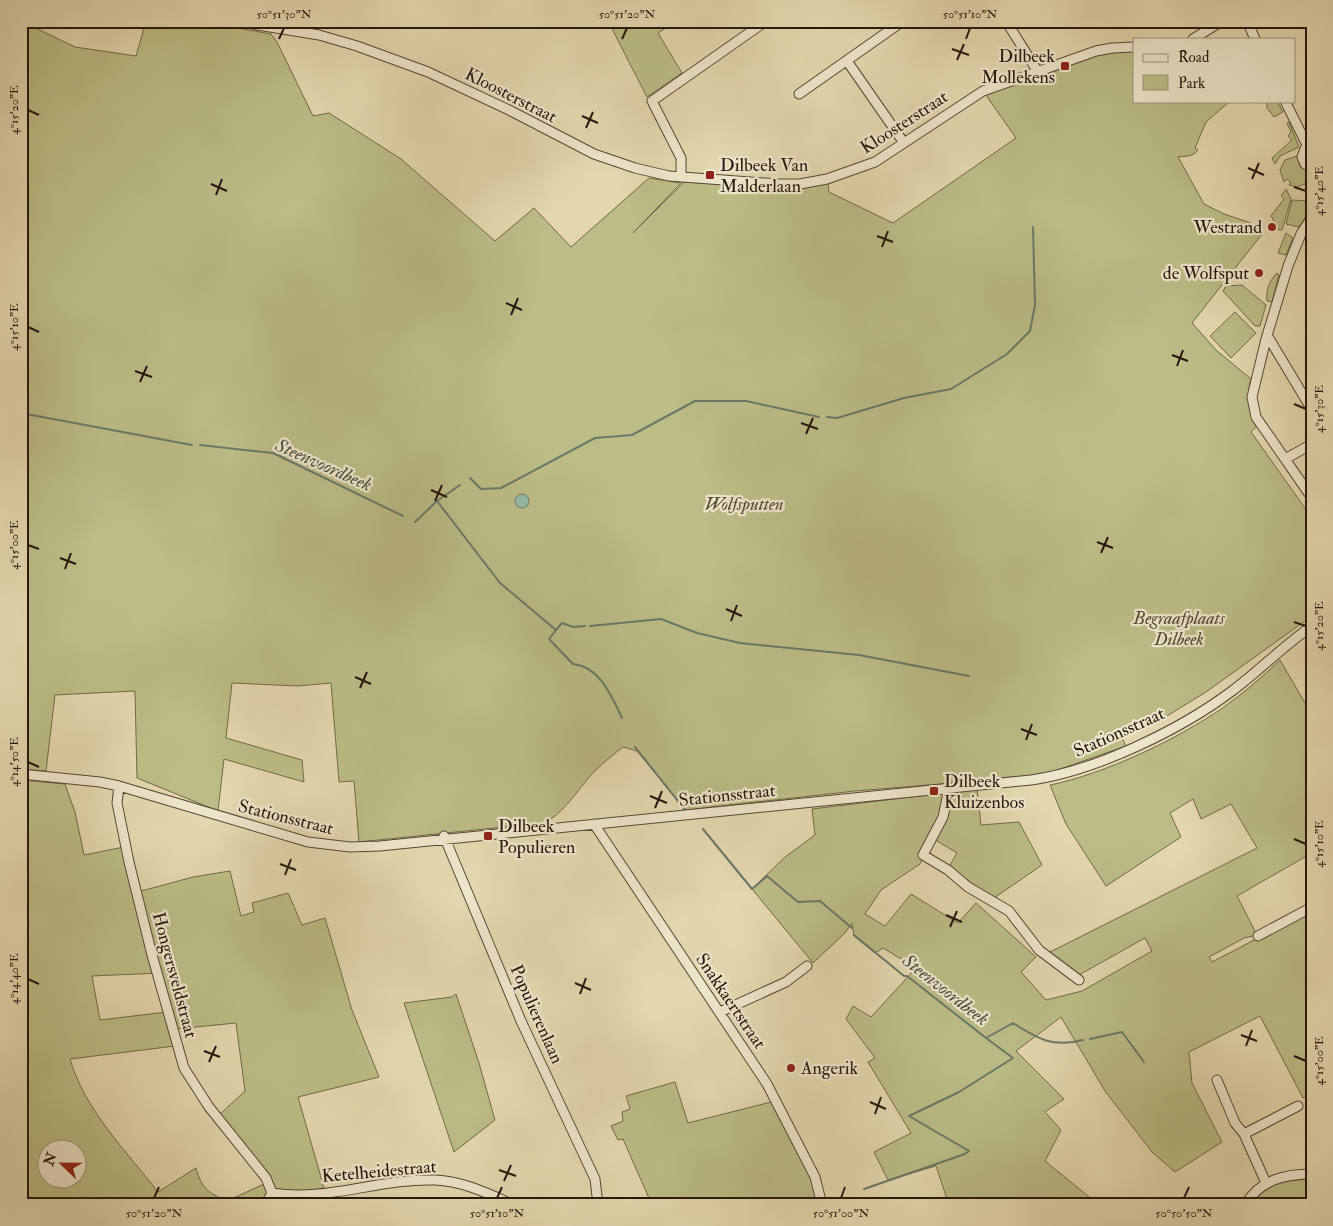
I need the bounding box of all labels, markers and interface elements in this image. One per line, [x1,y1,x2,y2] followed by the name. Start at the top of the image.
[257,7,312,22] text: 50°51'30"N
[599,7,655,22] text: 50°51'20"N
[943,7,998,22] text: 50°51'10"N
[1133,38,1296,102] legend
[981,45,1055,89] place label: Dilbeek Mollekens
[1178,48,1210,67] text: Road
[1059,60,1071,72] marker: Dilbeek Mollekens
[461,62,561,128] street label: Kloosterstraat
[1178,74,1205,93] text: Park
[7,85,22,135] text: 4°15'20"E
[856,85,953,159] street label: Kloosterstraat
[720,154,808,198] place label: Dilbeek Van Malderlaan
[1312,166,1327,216] text: 4°15'40"E
[704,169,716,181] marker: Dilbeek Van Malderlaan
[1193,216,1262,239] place label: Westrand
[1266,221,1278,233] marker: Westrand
[1163,262,1249,285] place label: de Wolfsput
[1253,267,1265,279] marker: de Wolfsput
[7,303,22,351] text: 4°15'10"E
[1312,385,1327,433] text: 4°15'30"E
[271,433,376,497] water label: Steenvoordbeek
[704,493,784,516] park label: Wolfsputten
[7,520,22,570] text: 4°15'00"E
[1312,601,1327,651] text: 4°15'20"E
[1132,607,1226,651] park label: Begraafplaats Dilbeek
[1070,702,1168,763] street label: Stationsstraat
[7,737,22,787] text: 4°14'50"E
[944,770,1024,814] place label: Dilbeek Kluizenbos
[677,779,777,812] street label: Stationsstraat
[928,785,940,797] marker: Dilbeek Kluizenbos
[236,795,336,840] street label: Stationsstraat
[498,815,575,859] place label: Dilbeek Populieren
[1312,820,1327,868] text: 4°15'10"E
[482,830,494,842] marker: Dilbeek Populieren
[147,910,202,1041] street label: Hongersveldstraat
[897,948,994,1031] water label: Steenvoordbeek
[690,949,771,1054] street label: Snakkaertstraat
[7,953,22,1005] text: 4°14'40"E
[504,961,569,1067] street label: Populierenlaan
[1312,1036,1327,1086] text: 4°15'00"E
[800,1057,859,1080] place label: Angerik
[785,1062,797,1074] marker: Angerik
[38,1138,88,1188] north arrow
[40,1150,61,1169] text: N
[321,1155,438,1188] street label: Ketelheidestraat
[126,1206,182,1221] text: 50°51'20"N
[470,1206,525,1221] text: 50°51'10"N
[813,1206,869,1221] text: 50°51'00"N
[1155,1206,1213,1221] text: 50°50'50"N

